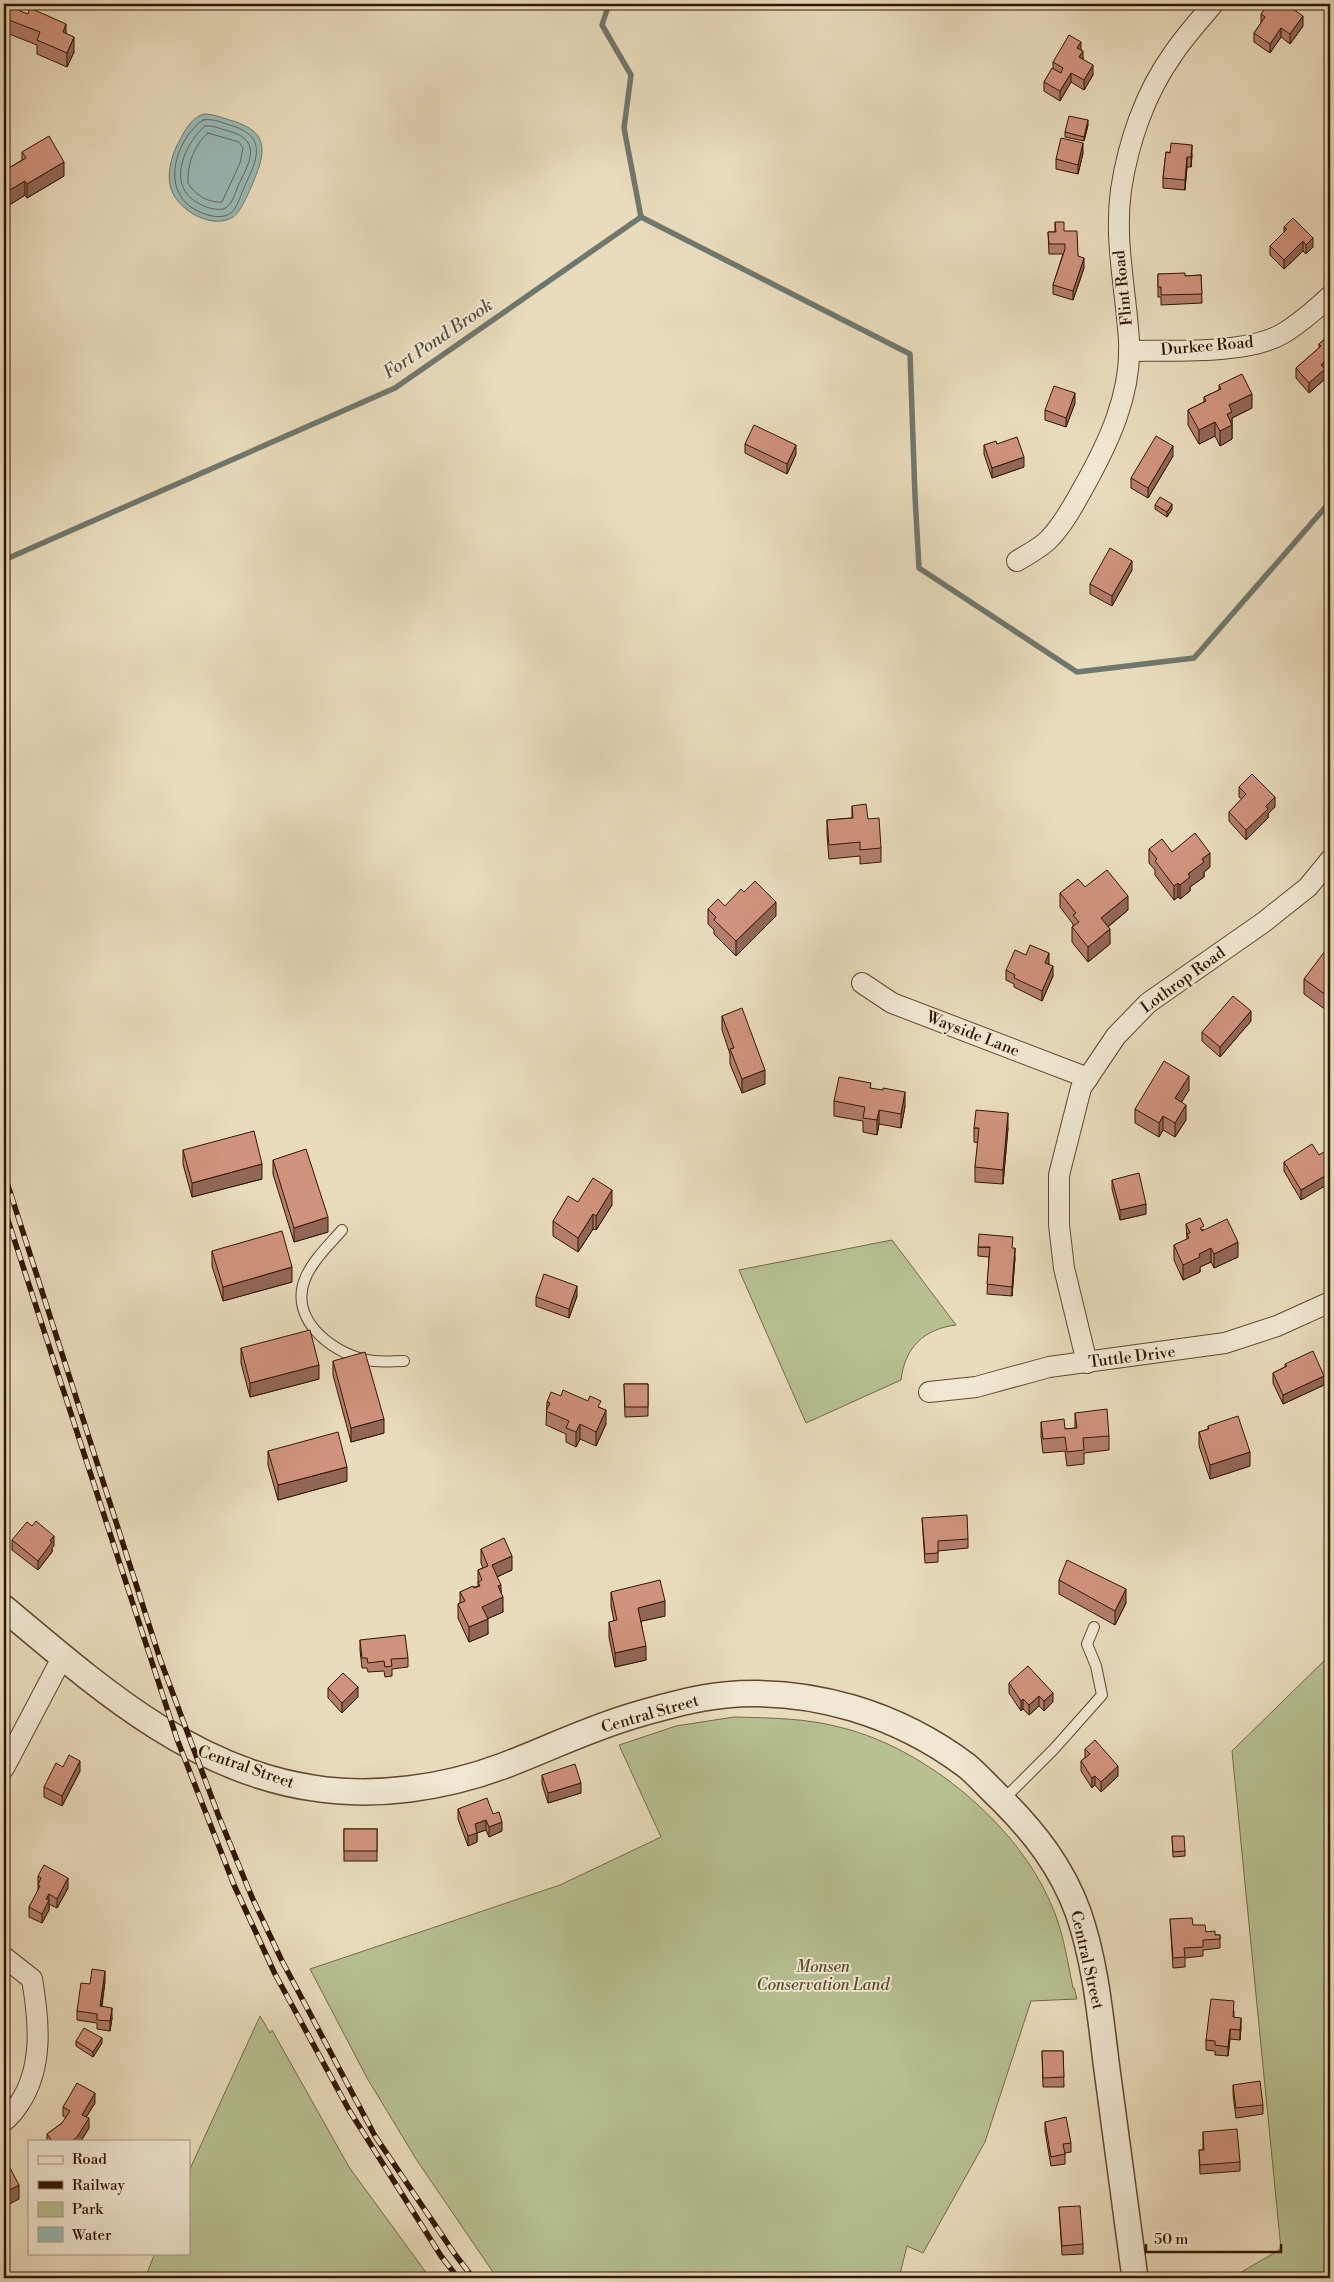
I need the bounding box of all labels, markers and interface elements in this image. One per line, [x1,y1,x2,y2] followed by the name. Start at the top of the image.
[1109,249,1137,327] street label: Flint Road
[378,294,498,384] water label: Fort Pond Brook
[1160,332,1254,360] street label: Durkee Road
[1137,942,1229,1018] street label: Lothrop Road
[923,1007,1022,1061] street label: Wayside Lane
[1087,1342,1177,1372] street label: Tuttle Drive
[599,1690,701,1737] street label: Central Street
[195,1741,297,1793] street label: Central Street
[1066,1909,1108,2012] street label: Central Street
[757,1957,890,1995] park label: Monsen Conservation Land
[28,2140,190,2254] legend
[72,2150,107,2169] text: Road
[72,2176,126,2195] text: Railway
[72,2200,104,2219] text: Park
[1146,2222,1282,2254] scale bar
[71,2226,112,2245] text: Water
[1154,2230,1188,2249] text: 50 m

